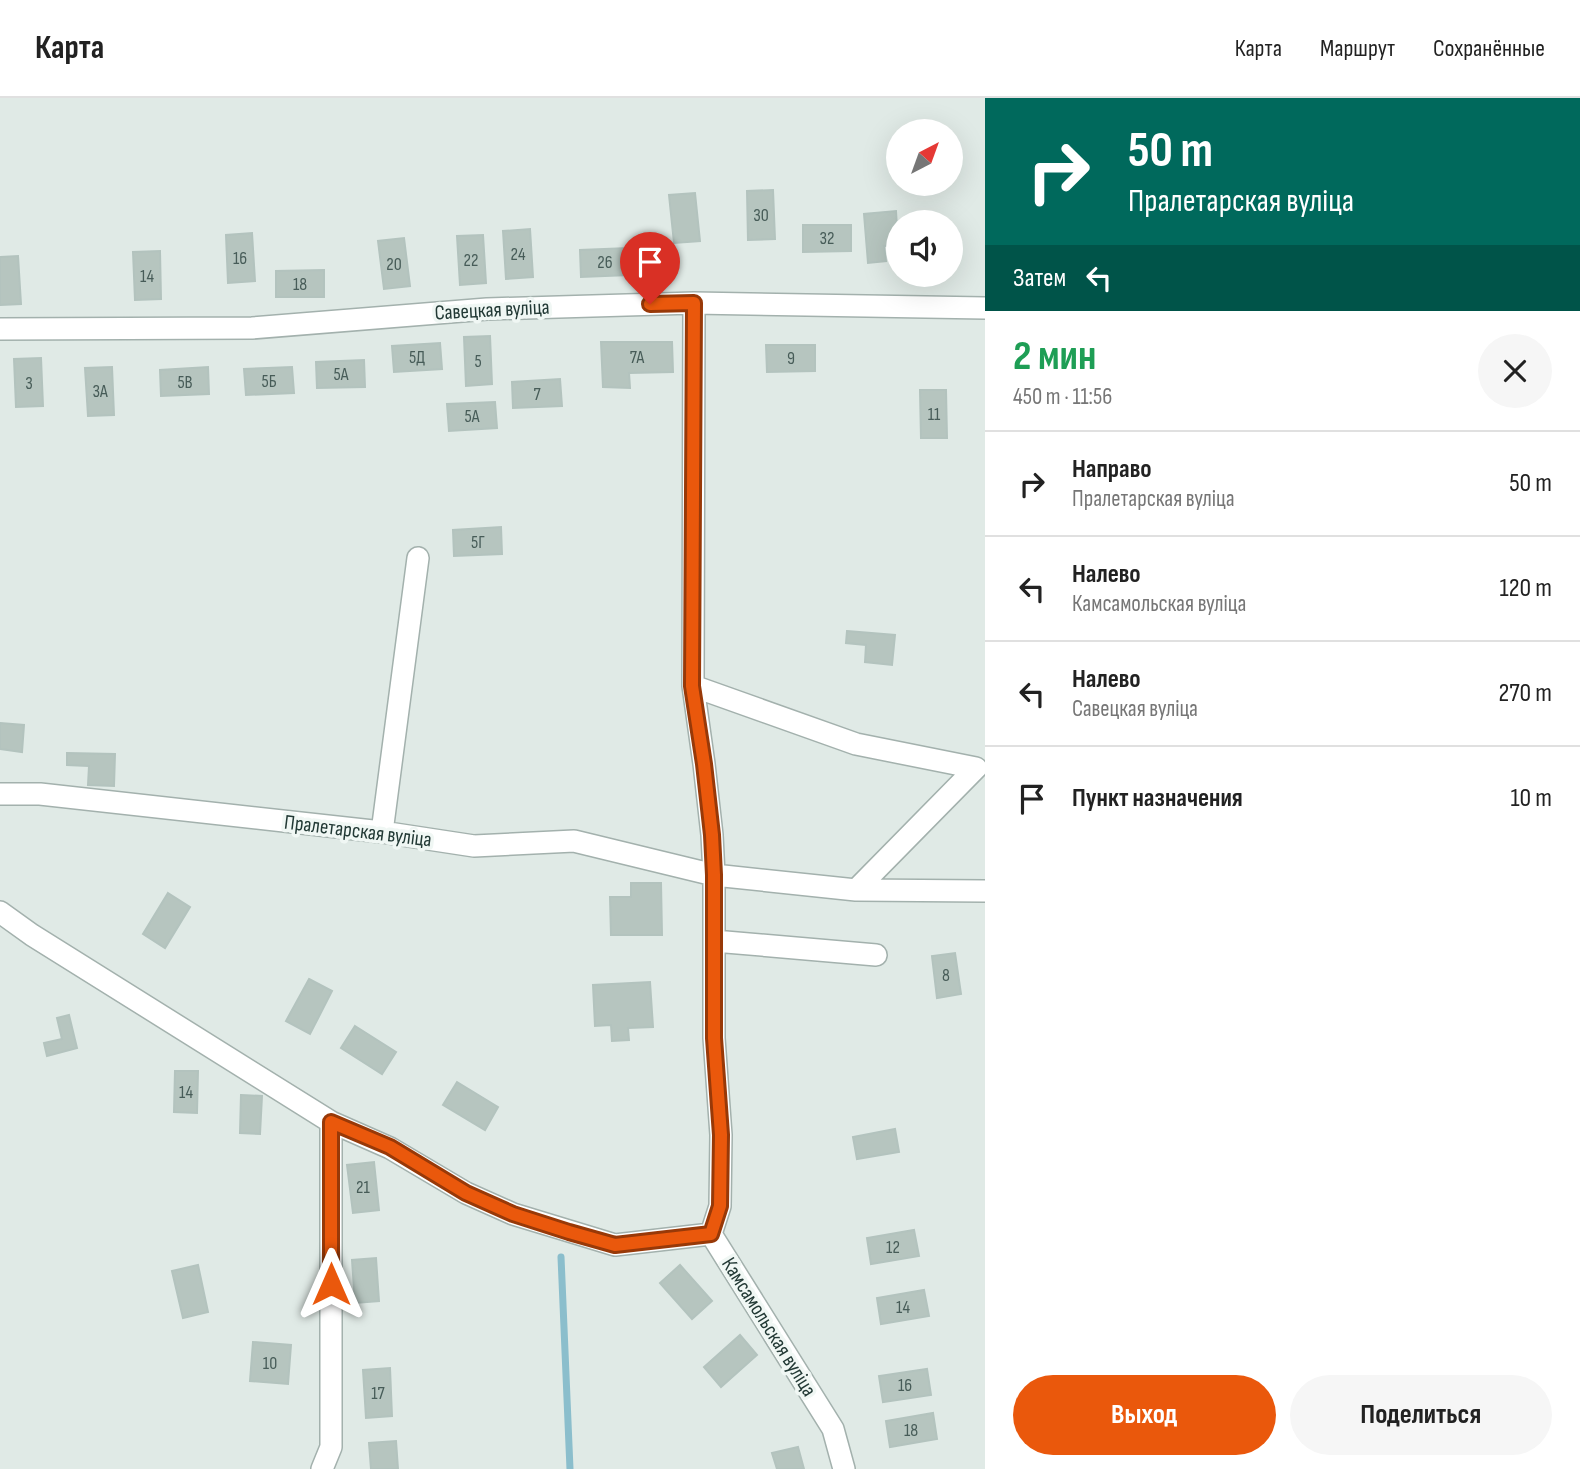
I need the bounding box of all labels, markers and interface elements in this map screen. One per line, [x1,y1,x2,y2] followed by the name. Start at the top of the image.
[35,28,104,68] text: Карта
[1235,34,1282,63] text: Карта
[1320,34,1395,63] text: Маршрут
[1433,34,1545,63] text: Сохранённые
[886,119,962,196] north arrow
[886,119,963,287] map controls
[1128,122,1213,181] text: 50 m
[1013,126,1104,217] icon: right
[1128,182,1354,221] text: Пралетарская вуліца
[753,205,769,226] house number: 30
[886,210,963,287] button: sound
[820,228,834,249] house number: 32
[620,232,680,304] pin
[631,243,669,281] icon: arrive
[511,244,526,265] house number: 24
[233,248,247,269] house number: 16
[464,250,478,271] house number: 22
[597,252,613,273] house number: 26
[386,254,402,275] house number: 20
[1080,259,1118,297] icon: left
[1013,263,1066,294] text: Затем
[140,266,154,287] house number: 14
[293,274,307,295] house number: 18
[434,295,550,325] street label: Савецкая вуліца
[1013,331,1096,382] text: 2 мин
[1478,334,1552,408] button: close
[409,347,425,368] house number: 5Д
[630,347,645,368] house number: 7А
[787,348,795,369] house number: 9
[474,351,482,372] house number: 5
[334,364,349,385] house number: 5А
[261,371,277,392] house number: 5Б
[177,372,193,393] house number: 5В
[25,373,33,394] house number: 3
[92,381,108,402] house number: 3А
[1013,383,1112,411] text: 450 m · 11:56
[533,384,541,405] house number: 7
[928,404,941,425] house number: 11
[465,406,480,427] house number: 5А
[1072,454,1151,485] text: Направо
[1013,465,1051,503] icon: right
[1509,468,1552,499] text: 50 m
[1072,485,1235,513] text: Пралетарская вуліца
[471,532,485,553] house number: 5Г
[1072,559,1141,590] text: Налево
[1013,570,1051,608] icon: left
[1499,573,1552,604] text: 120 m
[1072,590,1246,618] text: Камсамольская вуліца
[1072,664,1141,695] text: Налево
[1013,675,1051,713] icon: left
[1499,678,1552,709] text: 270 m
[1072,695,1198,723] text: Савецкая вуліца
[1013,780,1051,818] icon: arrive
[1072,783,1243,814] text: Пункт назначения
[1510,783,1552,814] text: 10 m
[283,810,433,852] street label: Пралетарская вуліца
[942,965,950,986] house number: 8
[179,1082,193,1103] house number: 14
[356,1177,371,1198] house number: 21
[886,1237,900,1258] house number: 12
[294,1247,368,1321] position arrow
[716,1253,822,1401] street label: Камсамольская вуліца
[896,1297,910,1318] house number: 14
[263,1353,277,1374] house number: 10
[898,1375,912,1396] house number: 16
[1013,1375,1276,1455] button: Выход
[1290,1375,1552,1455] button: Поделиться
[371,1383,386,1404] house number: 17
[904,1420,918,1441] house number: 18

